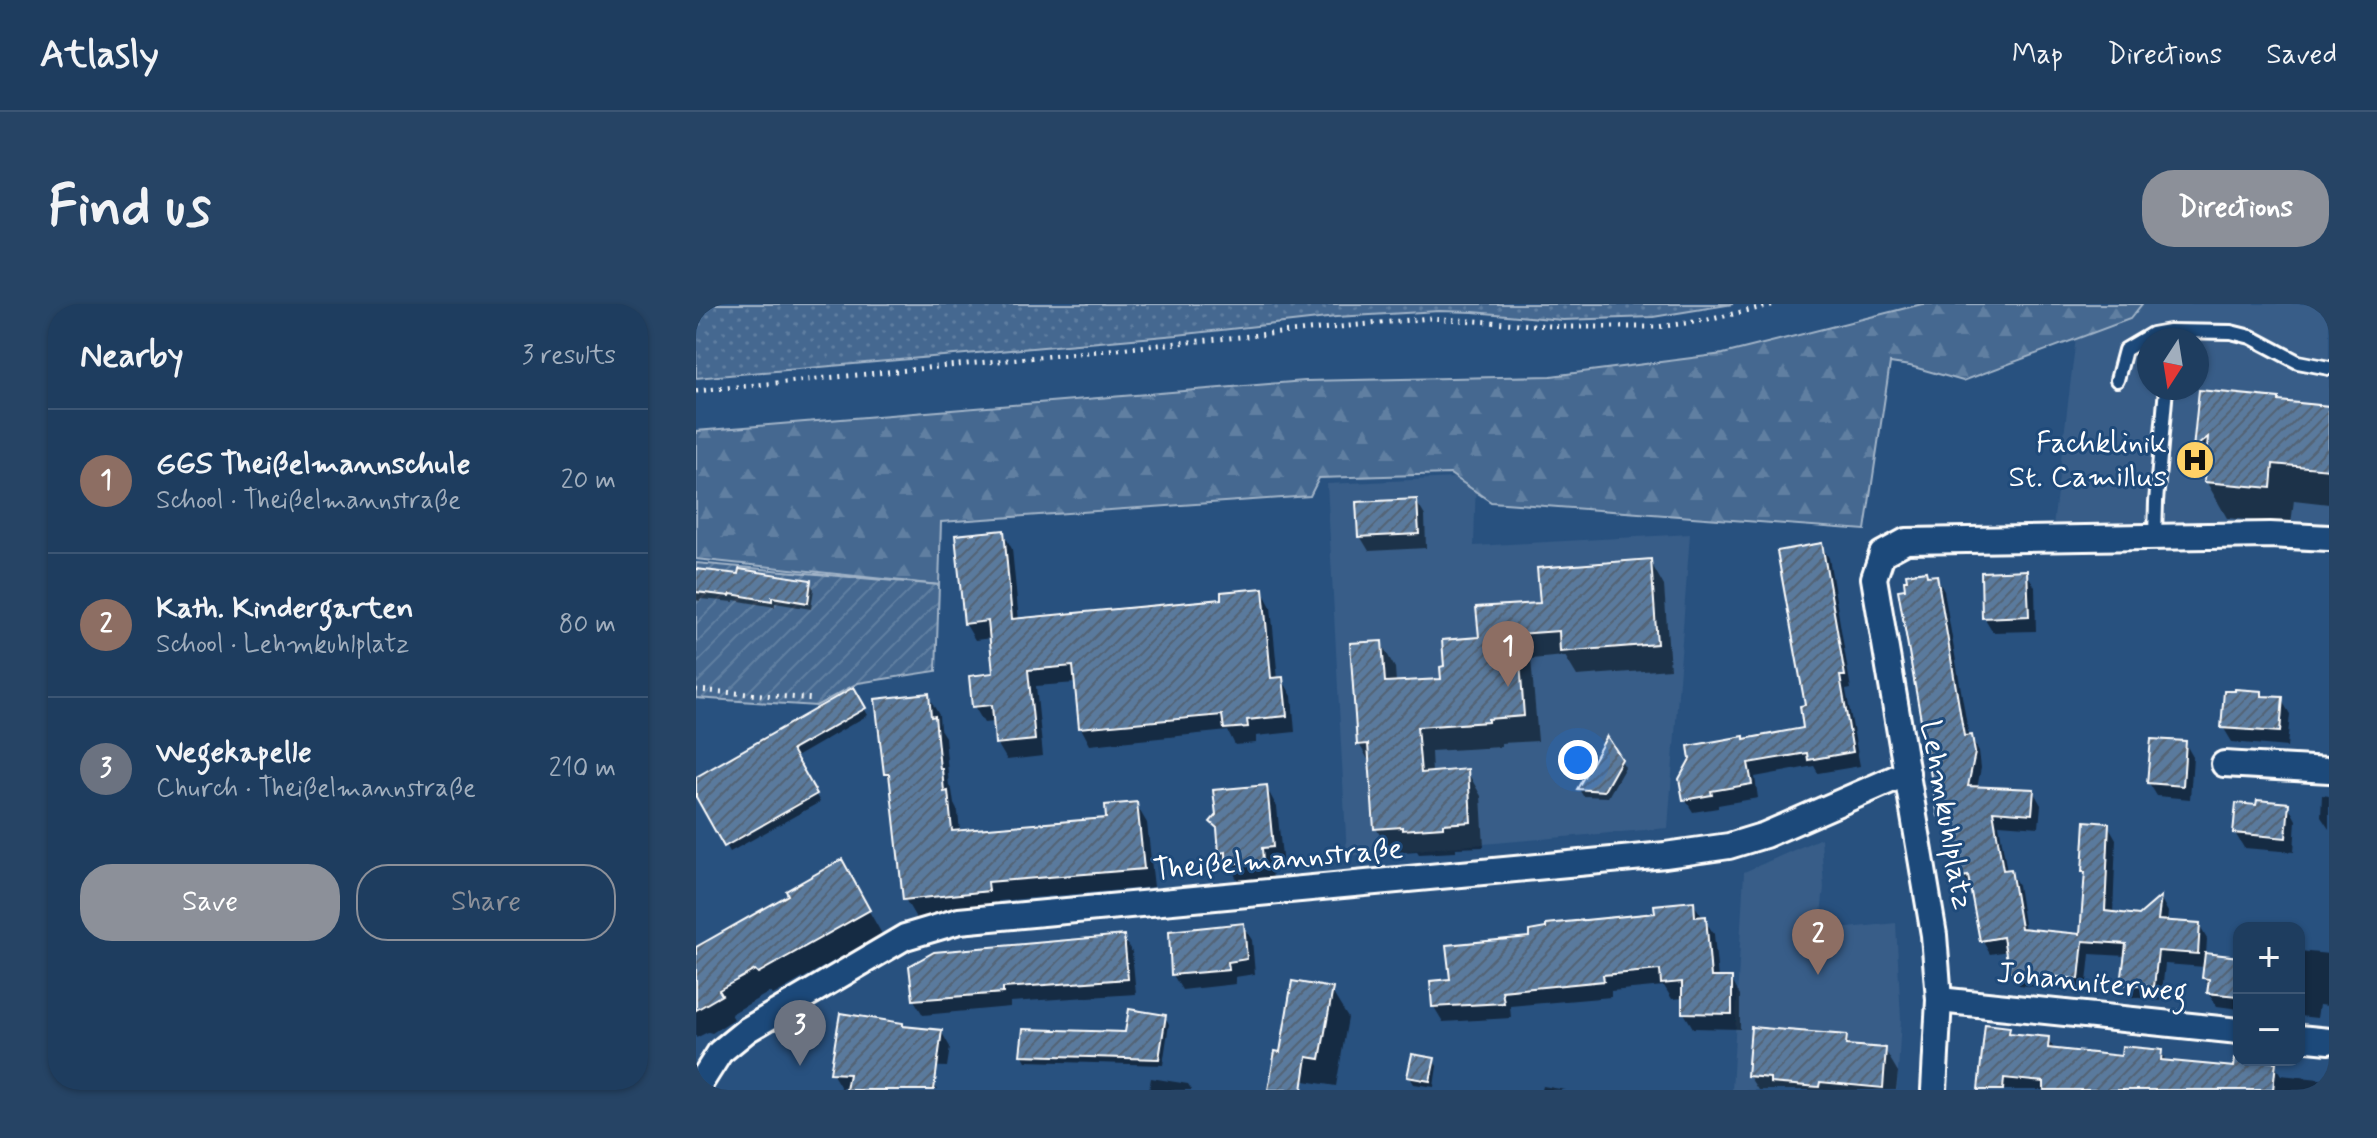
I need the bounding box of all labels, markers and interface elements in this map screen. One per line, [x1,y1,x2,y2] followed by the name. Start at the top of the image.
[40,31,159,80] text: Atlasly
[2012,37,2063,74] text: Map
[2107,37,2222,74] text: Directions
[2266,37,2337,74] text: Saved
[2142,170,2329,247] button: Directions
[48,172,211,245] text: Find us
[2137,328,2209,400] north arrow
[80,334,184,379] text: Nearby
[522,339,616,373] text: 3 results
[2009,424,2167,497] place label: Fachklinik St. Camillus
[2174,439,2216,481] hospital icon: Fachklinik St. Camillus
[156,445,470,484] text: GGS Theißelmannschule
[100,464,112,498] text: 1
[561,464,616,498] text: 20 m
[156,484,461,518] text: School · Theißelmannstraße
[156,589,414,628] text: Kath. Kindergarten
[100,608,112,642] text: 2
[559,608,616,642] text: 80 m
[1482,621,1534,687] pin: 1
[156,628,409,662] text: School · Lehmkuhlplatz
[1910,717,1982,913] street label: Lehmkuhlplatz
[156,733,312,772] text: Wegekapelle
[1558,740,1598,780] your location
[100,752,112,786] text: 3
[549,752,616,786] text: 210 m
[156,772,476,806] text: Church · Theißelmannstraße
[1151,830,1405,890] street label: Theißelmannstraße
[80,864,340,941] button: Save
[356,864,616,941] button: Share
[1792,909,1844,975] pin: 2
[2233,922,2305,1066] map controls
[2233,922,2305,994] button: +
[1995,954,2189,1015] street label: Johanniterweg
[2233,994,2305,1066] button: −
[774,1000,826,1066] pin: 3

